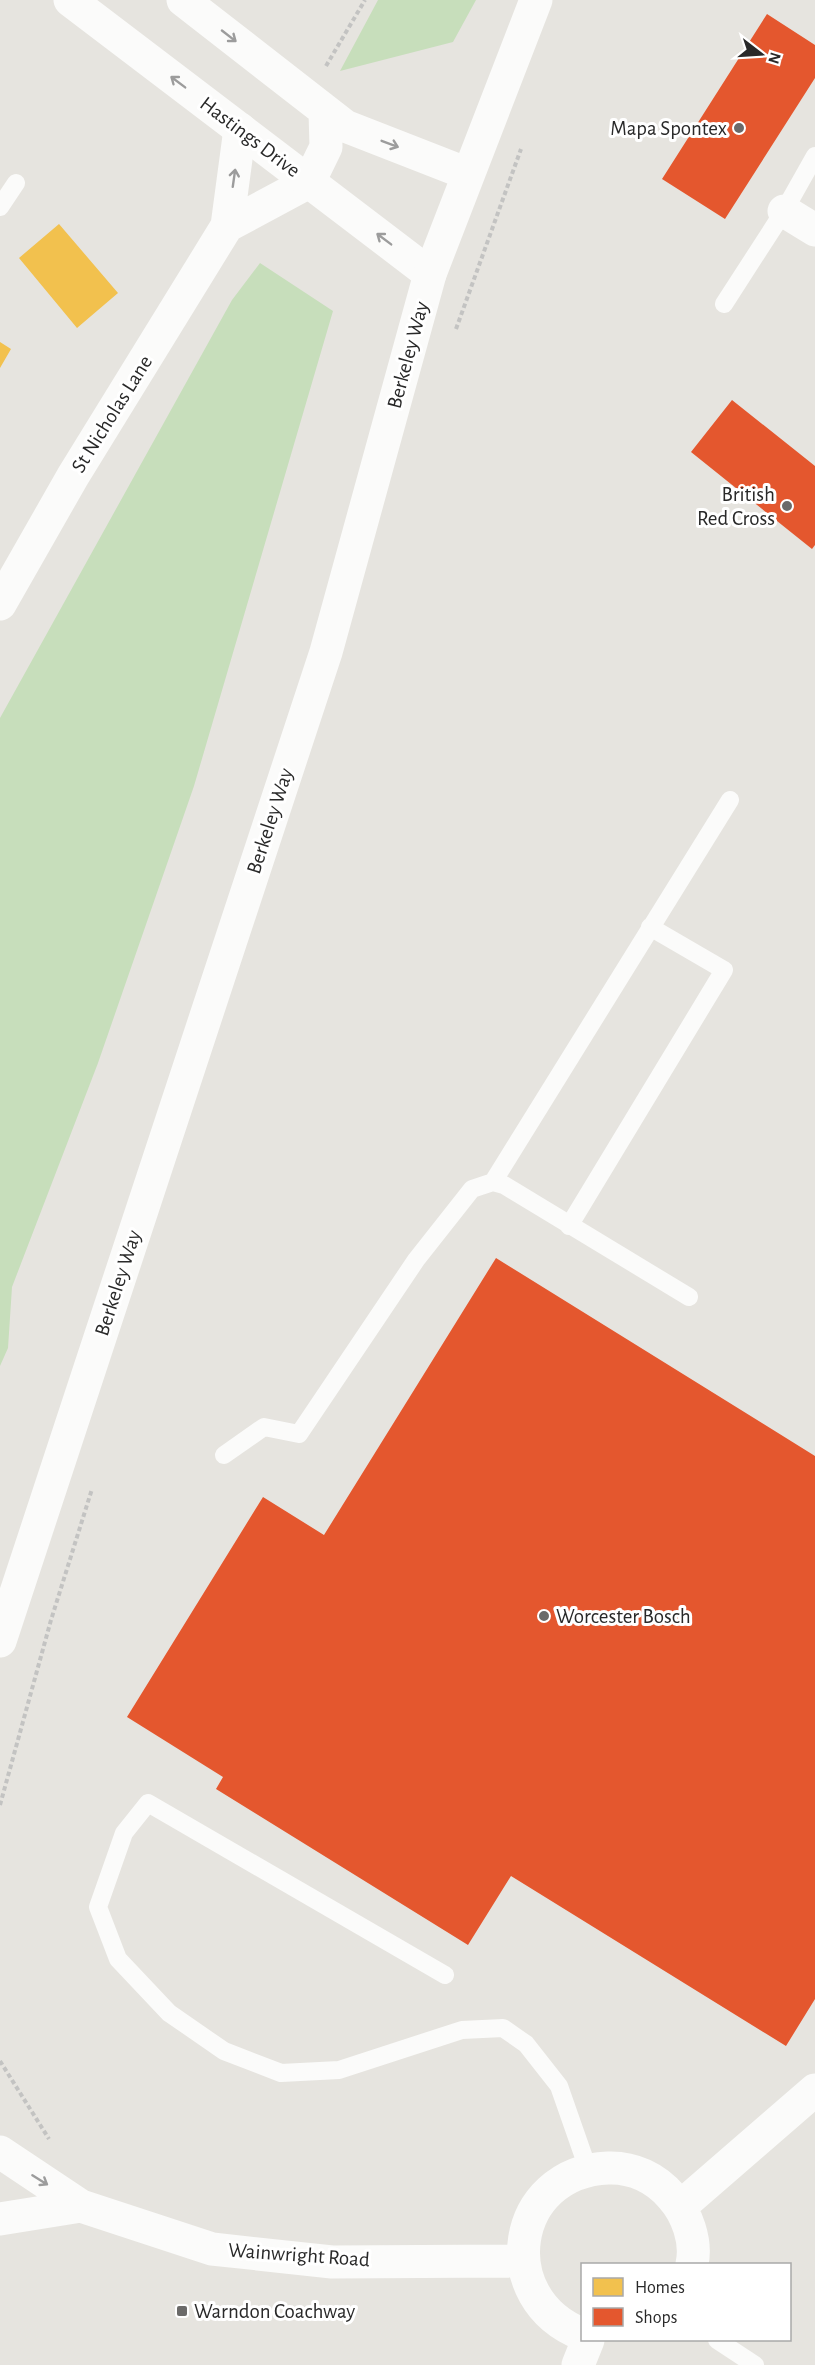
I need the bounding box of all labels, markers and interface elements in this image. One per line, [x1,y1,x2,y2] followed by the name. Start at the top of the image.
[731,24,791,84] north arrow
[221,29,237,42] one-way arrow
[765,50,784,66] text: N
[171,76,187,89] one-way arrow
[196,93,304,181] street label: Hastings Drive
[610,118,727,139] place label: Mapa Spontex
[732,121,746,135] marker: Mapa Spontex
[380,139,399,150] one-way arrow
[228,168,239,188] one-way arrow
[376,232,392,245] one-way arrow
[384,299,432,411] street label: Berkeley Way
[68,352,156,476] street label: St Nicholas Lane
[697,484,775,529] place label: British Red Cross
[780,499,794,513] marker: British Red Cross
[243,766,297,876] street label: Berkeley Way
[91,1228,145,1338] street label: Berkeley Way
[556,1606,691,1627] place label: Worcester Bosch
[537,1609,551,1623] marker: Worcester Bosch
[31,2175,48,2187] one-way arrow
[227,2240,371,2270] street label: Wainwright Road
[581,2263,791,2341] legend
[635,2279,685,2297] text: Homes
[194,2301,355,2322] place label: Warndon Coachway
[175,2304,189,2318] marker: Warndon Coachway
[635,2309,677,2327] text: Shops

